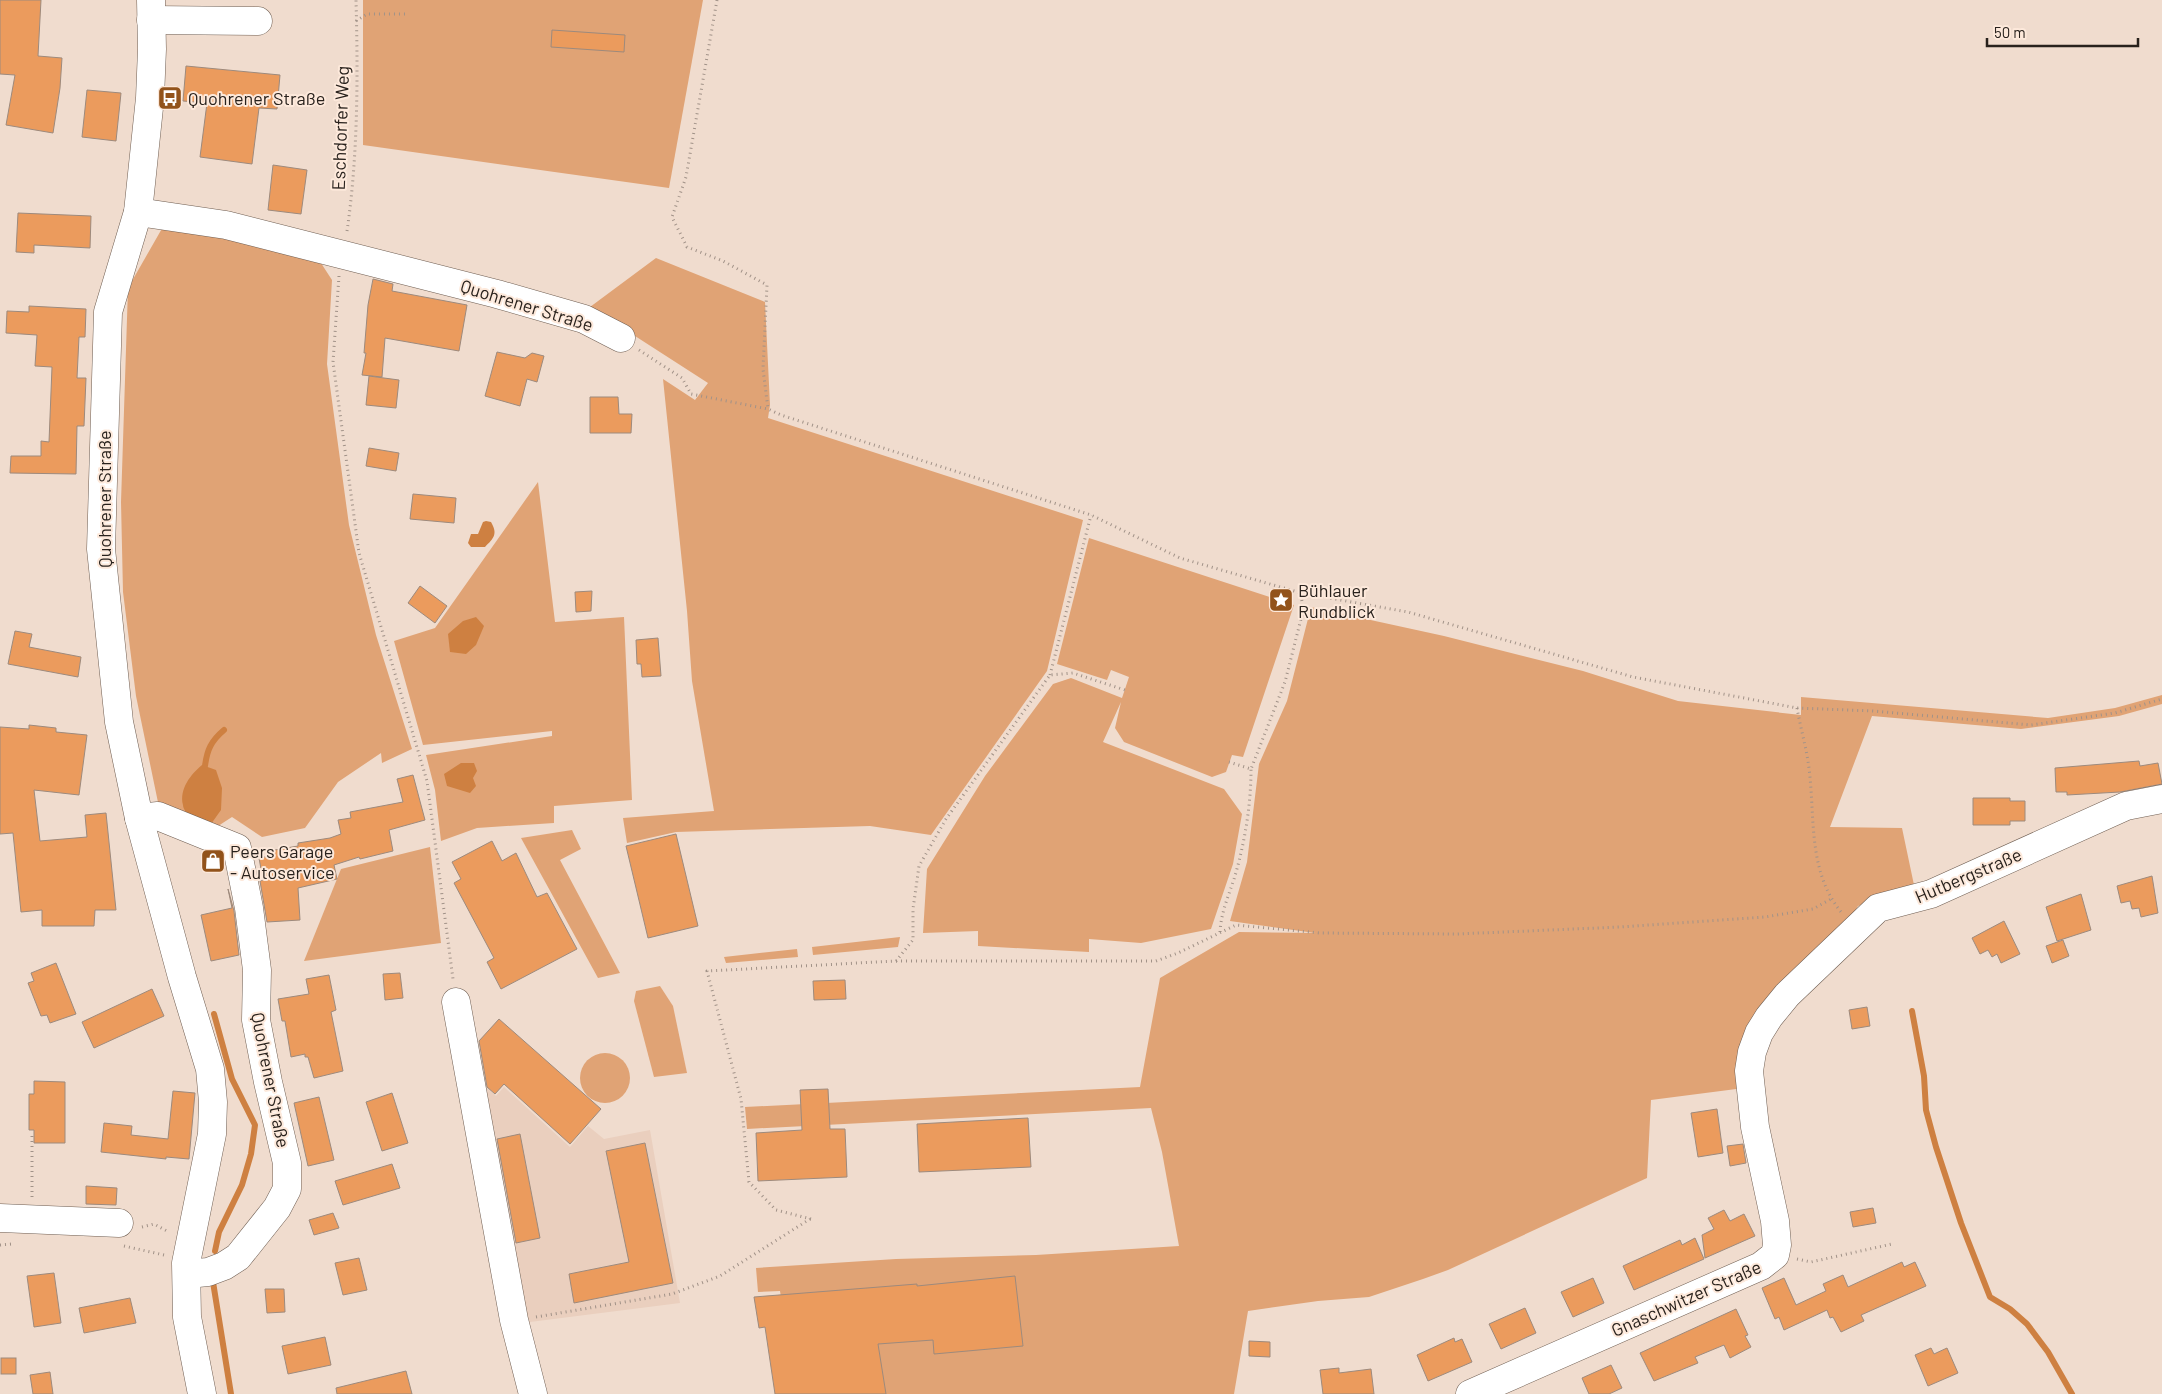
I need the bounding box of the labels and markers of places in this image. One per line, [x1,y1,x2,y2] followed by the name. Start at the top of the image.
[157,85,183,111] bus stop icon: Quohrener Straße
[188,87,325,109] place label: Quohrener Straße
[1298,579,1375,622] place label: Bühlauer Rundblick
[1268,587,1294,613] place icon: Bühlauer Rundblick
[230,840,335,883] place label: Peers Garage - Autoservice
[200,848,226,874] shop icon: Peers Garage - Autoservice

